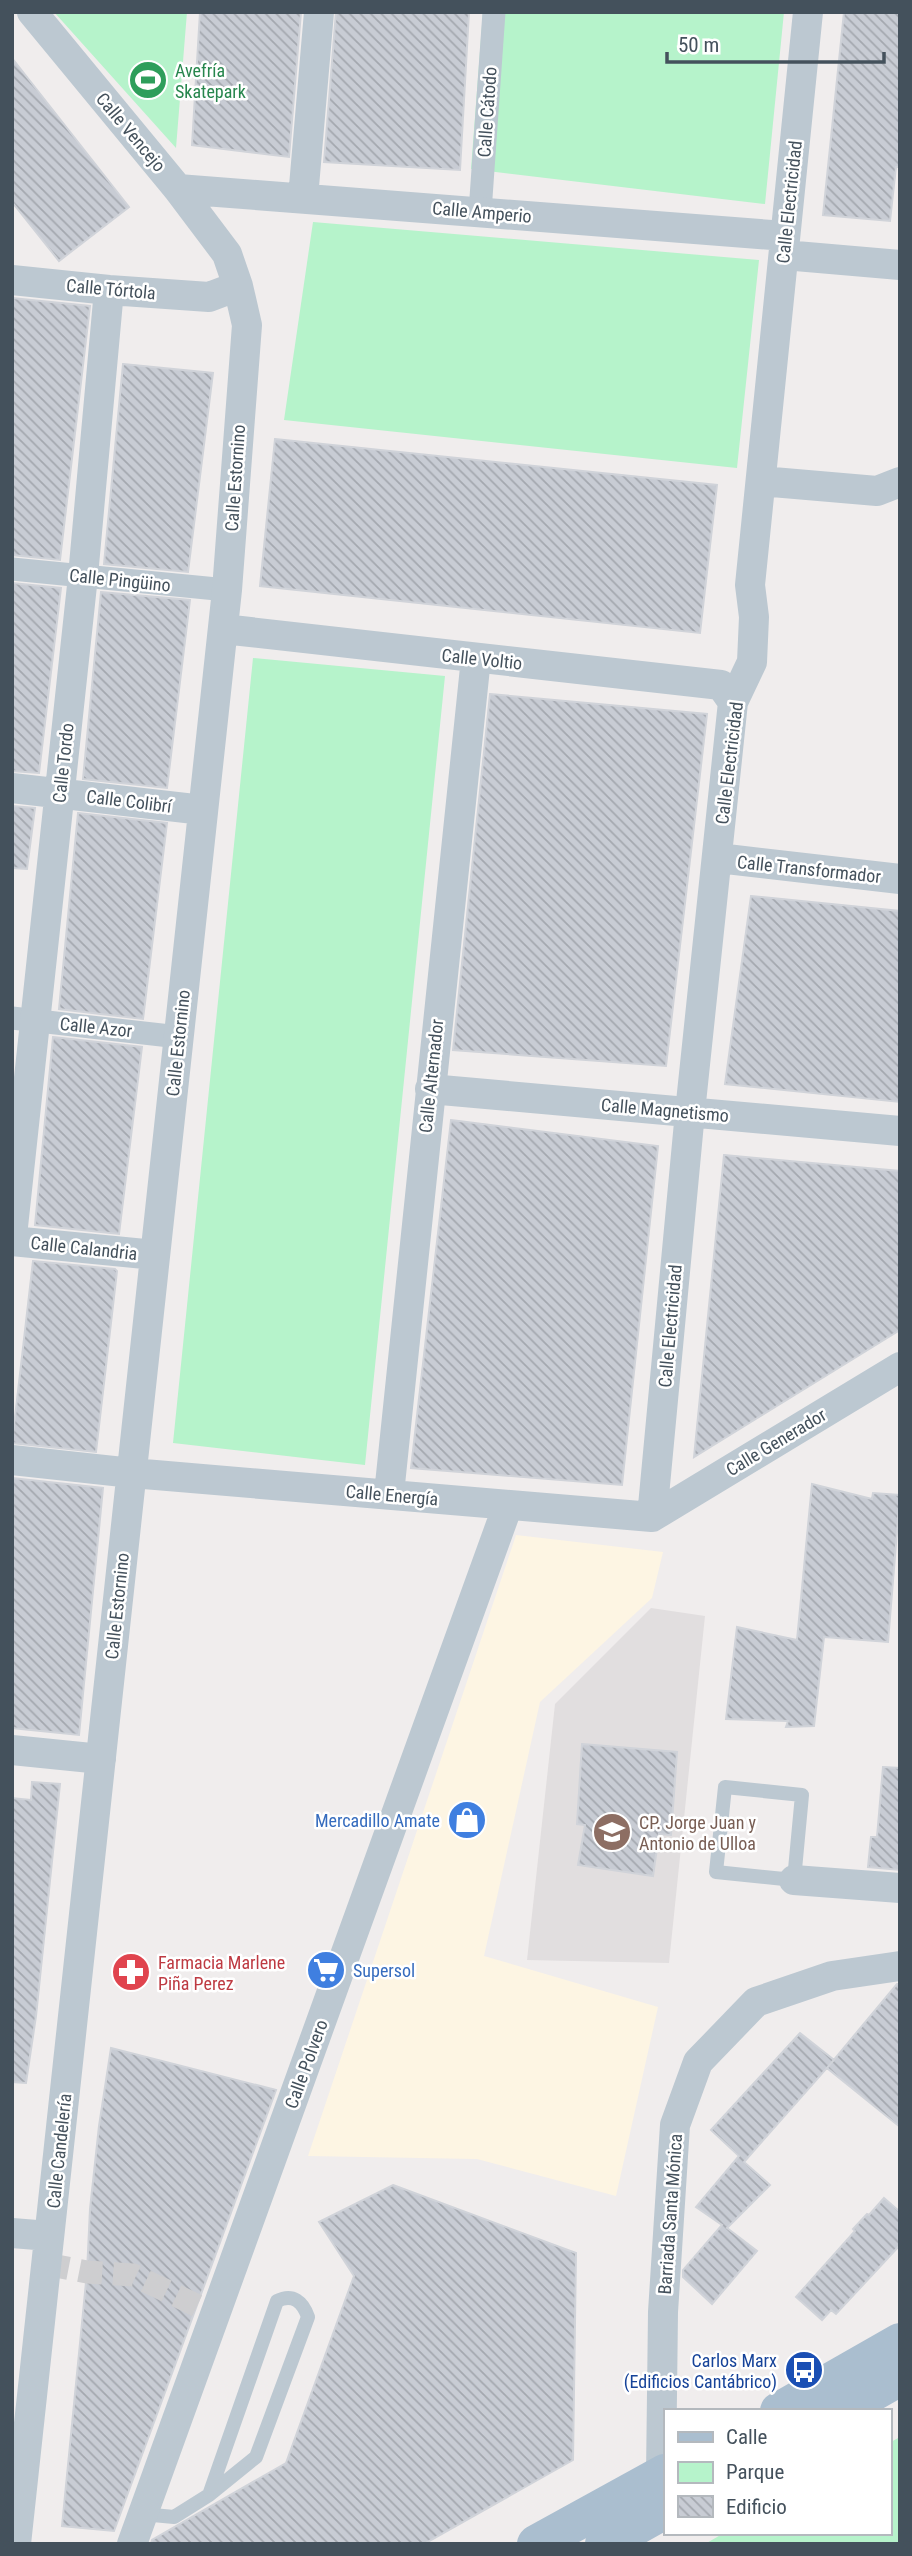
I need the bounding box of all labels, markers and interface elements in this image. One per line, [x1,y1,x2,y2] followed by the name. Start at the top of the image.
[667,21,884,65] scale bar
[678,33,719,57] text: 50 m
[127,59,169,101] sports icon: Avefría Skatepark
[175,60,246,102] place label: Avefría Skatepark
[473,66,501,158] street label: Calle Cátodo
[92,88,170,176] street label: Calle Vencejo
[772,140,806,264] street label: Calle Electricidad
[431,197,533,227] street label: Calle Amperio
[65,275,157,303] street label: Calle Tórtola
[221,424,249,532] street label: Calle Estornino
[68,564,172,596] street label: Calle Pingüino
[441,644,523,674] street label: Calle Voltio
[711,701,747,825] street label: Calle Electricidad
[48,722,78,804] street label: Calle Tordo
[85,785,174,817] street label: Calle Colibrí
[736,851,882,887] street label: Calle Transformador
[162,989,194,1097] street label: Calle Estornino
[59,1013,134,1041] street label: Calle Azor
[415,1018,447,1134] street label: Calle Alternador
[600,1094,730,1126] street label: Calle Magnetismo
[30,1232,138,1264] street label: Calle Calandria
[654,1264,686,1388] street label: Calle Electricidad
[722,1404,830,1480] street label: Calle Generador
[345,1480,439,1510] street label: Calle Energía
[101,1552,133,1660] street label: Calle Estornino
[446,1799,488,1841] shop icon: Mercadillo Amate
[315,1810,440,1831] place label: Mercadillo Amate
[591,1811,633,1853] school or university icon: CP. Jorge Juan y Antonio de Ulloa
[639,1812,757,1854] place label: CP. Jorge Juan y Antonio de Ulloa
[305,1949,347,1991] supermarket icon: Supersol
[110,1951,152,1993] pharmacy icon: Farmacia Marlene Piña Perez
[158,1952,285,1994] place label: Farmacia Marlene Piña Perez
[353,1960,415,1981] place label: Supersol
[280,2017,332,2111] street label: Calle Polvero
[43,2092,75,2210] street label: Calle Candelería
[654,2133,686,2295] street label: Barriada Santa Mónica
[783,2349,825,2391] bus stop icon: Carlos Marx (Edificios Cantábrico)
[624,2350,777,2393] place label: Carlos Marx (Edificios Cantábrico)
[664,2409,891,2535] legend
[726,2425,768,2449] text: Calle
[726,2460,784,2484] text: Parque
[726,2495,787,2519] text: Edificio

